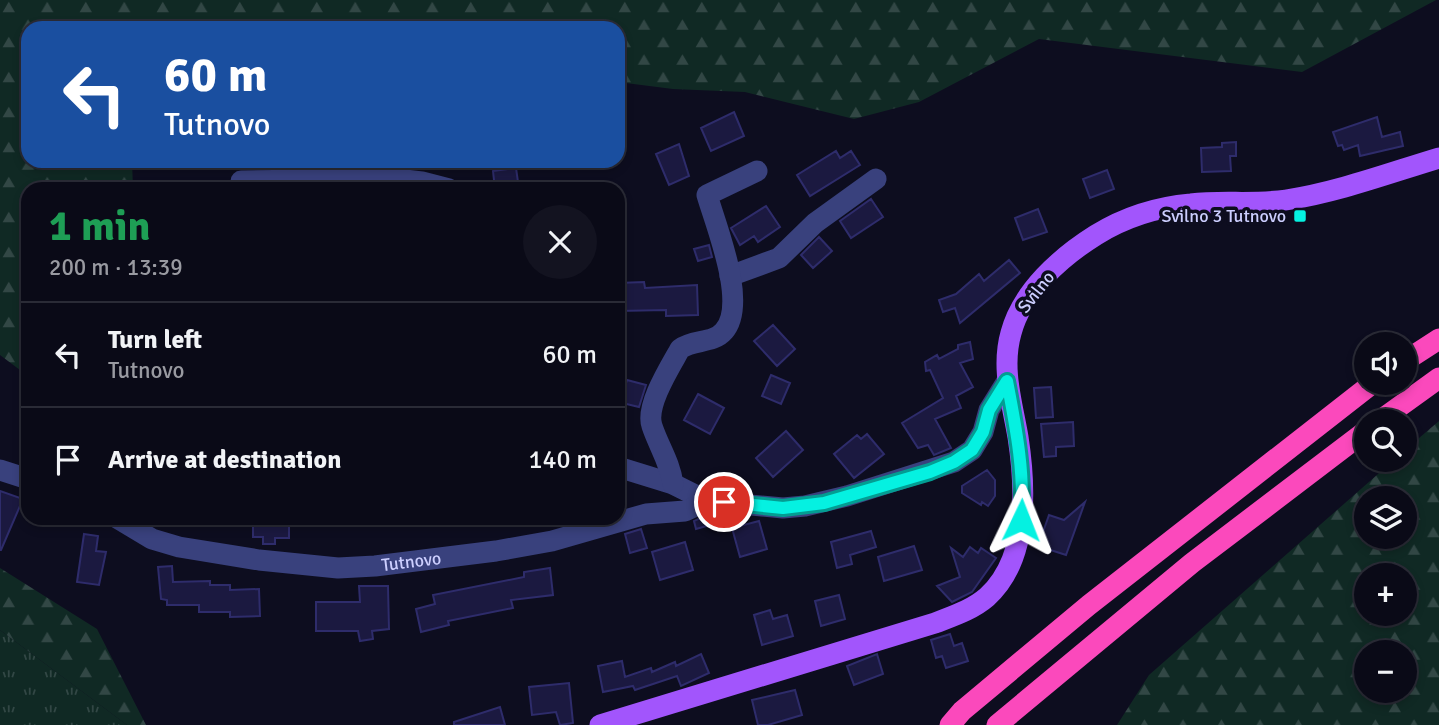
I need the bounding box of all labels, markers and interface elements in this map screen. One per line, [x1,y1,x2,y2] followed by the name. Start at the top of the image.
[164,45,267,105] text: 60 m
[49,49,140,140] icon: left
[164,105,270,144] text: Tutnovo
[49,201,150,252] text: 1 min
[523,205,597,279] button: close
[1162,205,1286,227] place label: Svilno 3 Tutnovo
[1292,208,1308,224] marker: Svilno 3 Tutnovo
[49,253,183,282] text: 200 m · 13:39
[1013,267,1059,317] street label: Svilno
[108,324,202,356] text: Turn left
[1354,332,1417,703] map controls
[1354,332,1417,395] button: sound
[49,336,87,374] icon: left
[542,339,597,371] text: 60 m
[108,356,184,385] text: Tutnovo
[1354,409,1417,472] button: search
[49,441,87,479] icon: arrive
[108,444,341,476] text: Arrive at destination
[528,444,597,476] text: 140 m
[694,472,754,532] pin
[705,483,743,521] icon: arrive
[984,483,1058,557] position arrow
[1354,486,1417,549] button: layers
[380,547,442,576] street label: Tutnovo
[1354,563,1417,626] button: +
[1354,640,1417,703] button: −

